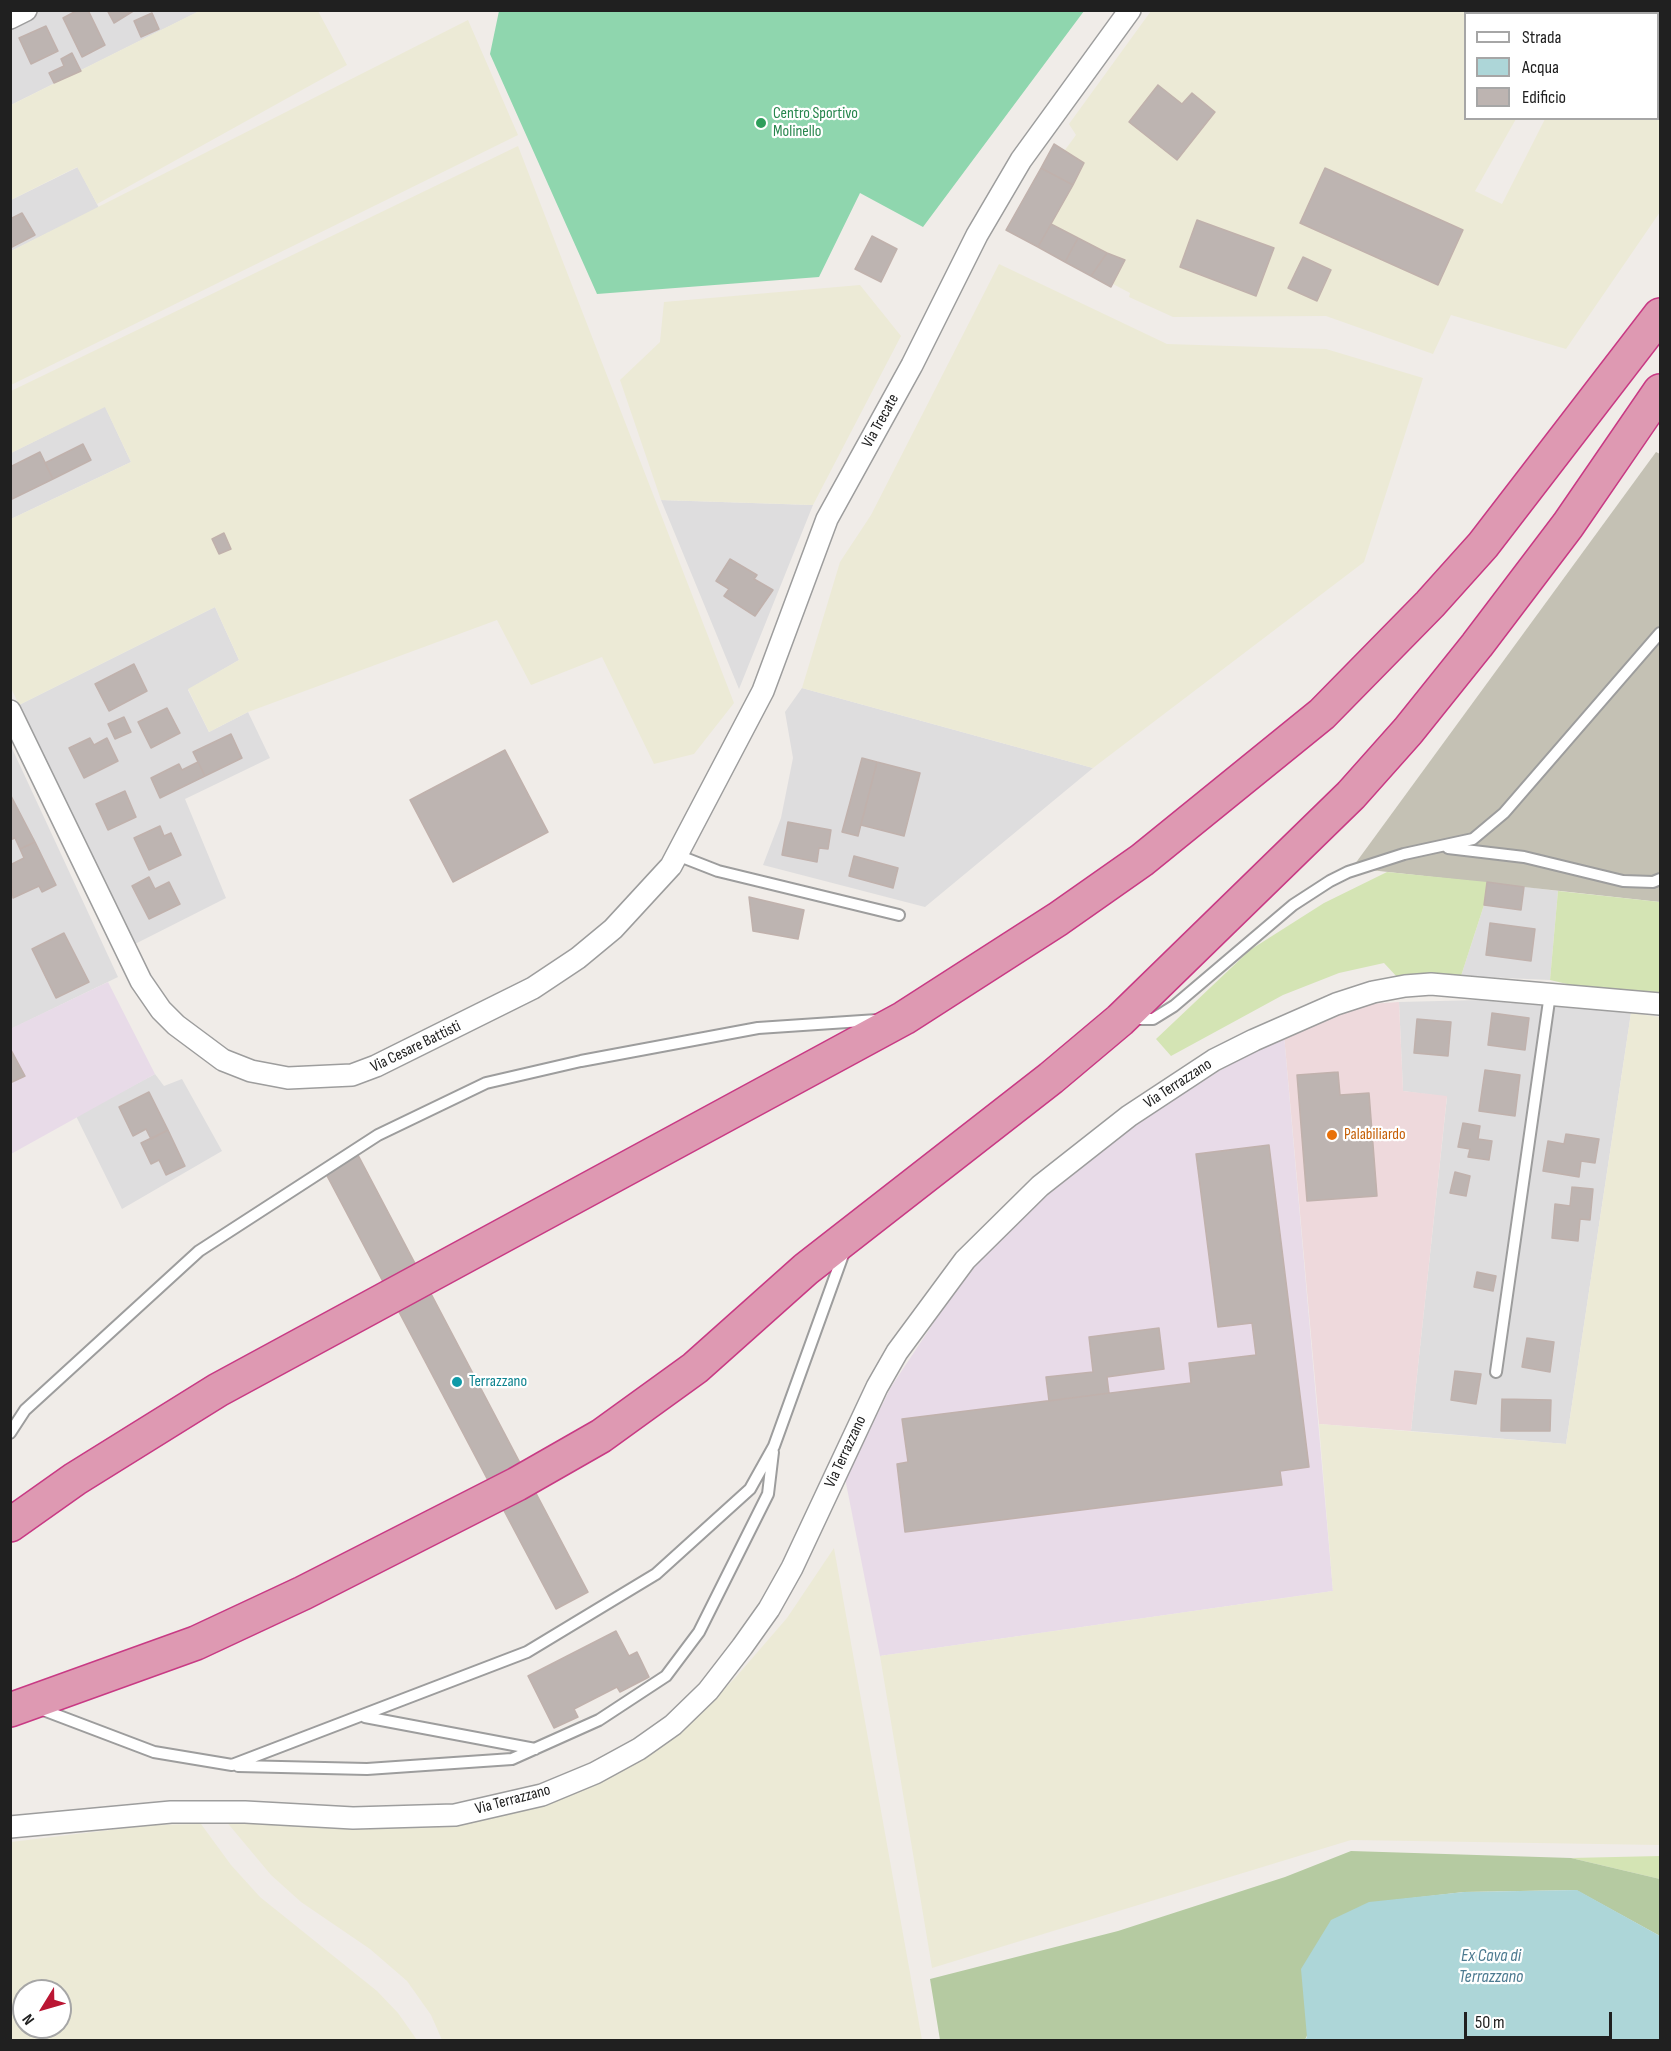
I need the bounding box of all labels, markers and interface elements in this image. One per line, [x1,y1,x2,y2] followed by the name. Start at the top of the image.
[1464,12,1659,120] legend
[1522,27,1561,48] text: Strada
[1522,57,1559,78] text: Acqua
[1522,87,1566,108] text: Edificio
[773,104,858,142] place label: Centro Sportivo Molinello
[754,116,768,130] marker: Centro Sportivo Molinello
[858,391,904,451] street label: Via Trecate
[368,1017,464,1077] street label: Via Cesare Battisti
[1140,1055,1216,1113] street label: Via Terrazzano
[1344,1125,1406,1145] place label: Palabiliardo
[1325,1128,1339,1142] marker: Palabiliardo
[469,1372,527,1392] place label: Terrazzano
[450,1375,464,1389] marker: Terrazzano
[821,1413,871,1491] street label: Via Terrazzano
[473,1781,553,1819] street label: Via Terrazzano
[1459,1945,1523,1988] water label: Ex Cava di Terrazzano
[12,1979,72,2039] north arrow
[1467,2000,1616,2038] scale bar
[19,2010,39,2028] text: N
[1475,2012,1505,2033] text: 50 m

